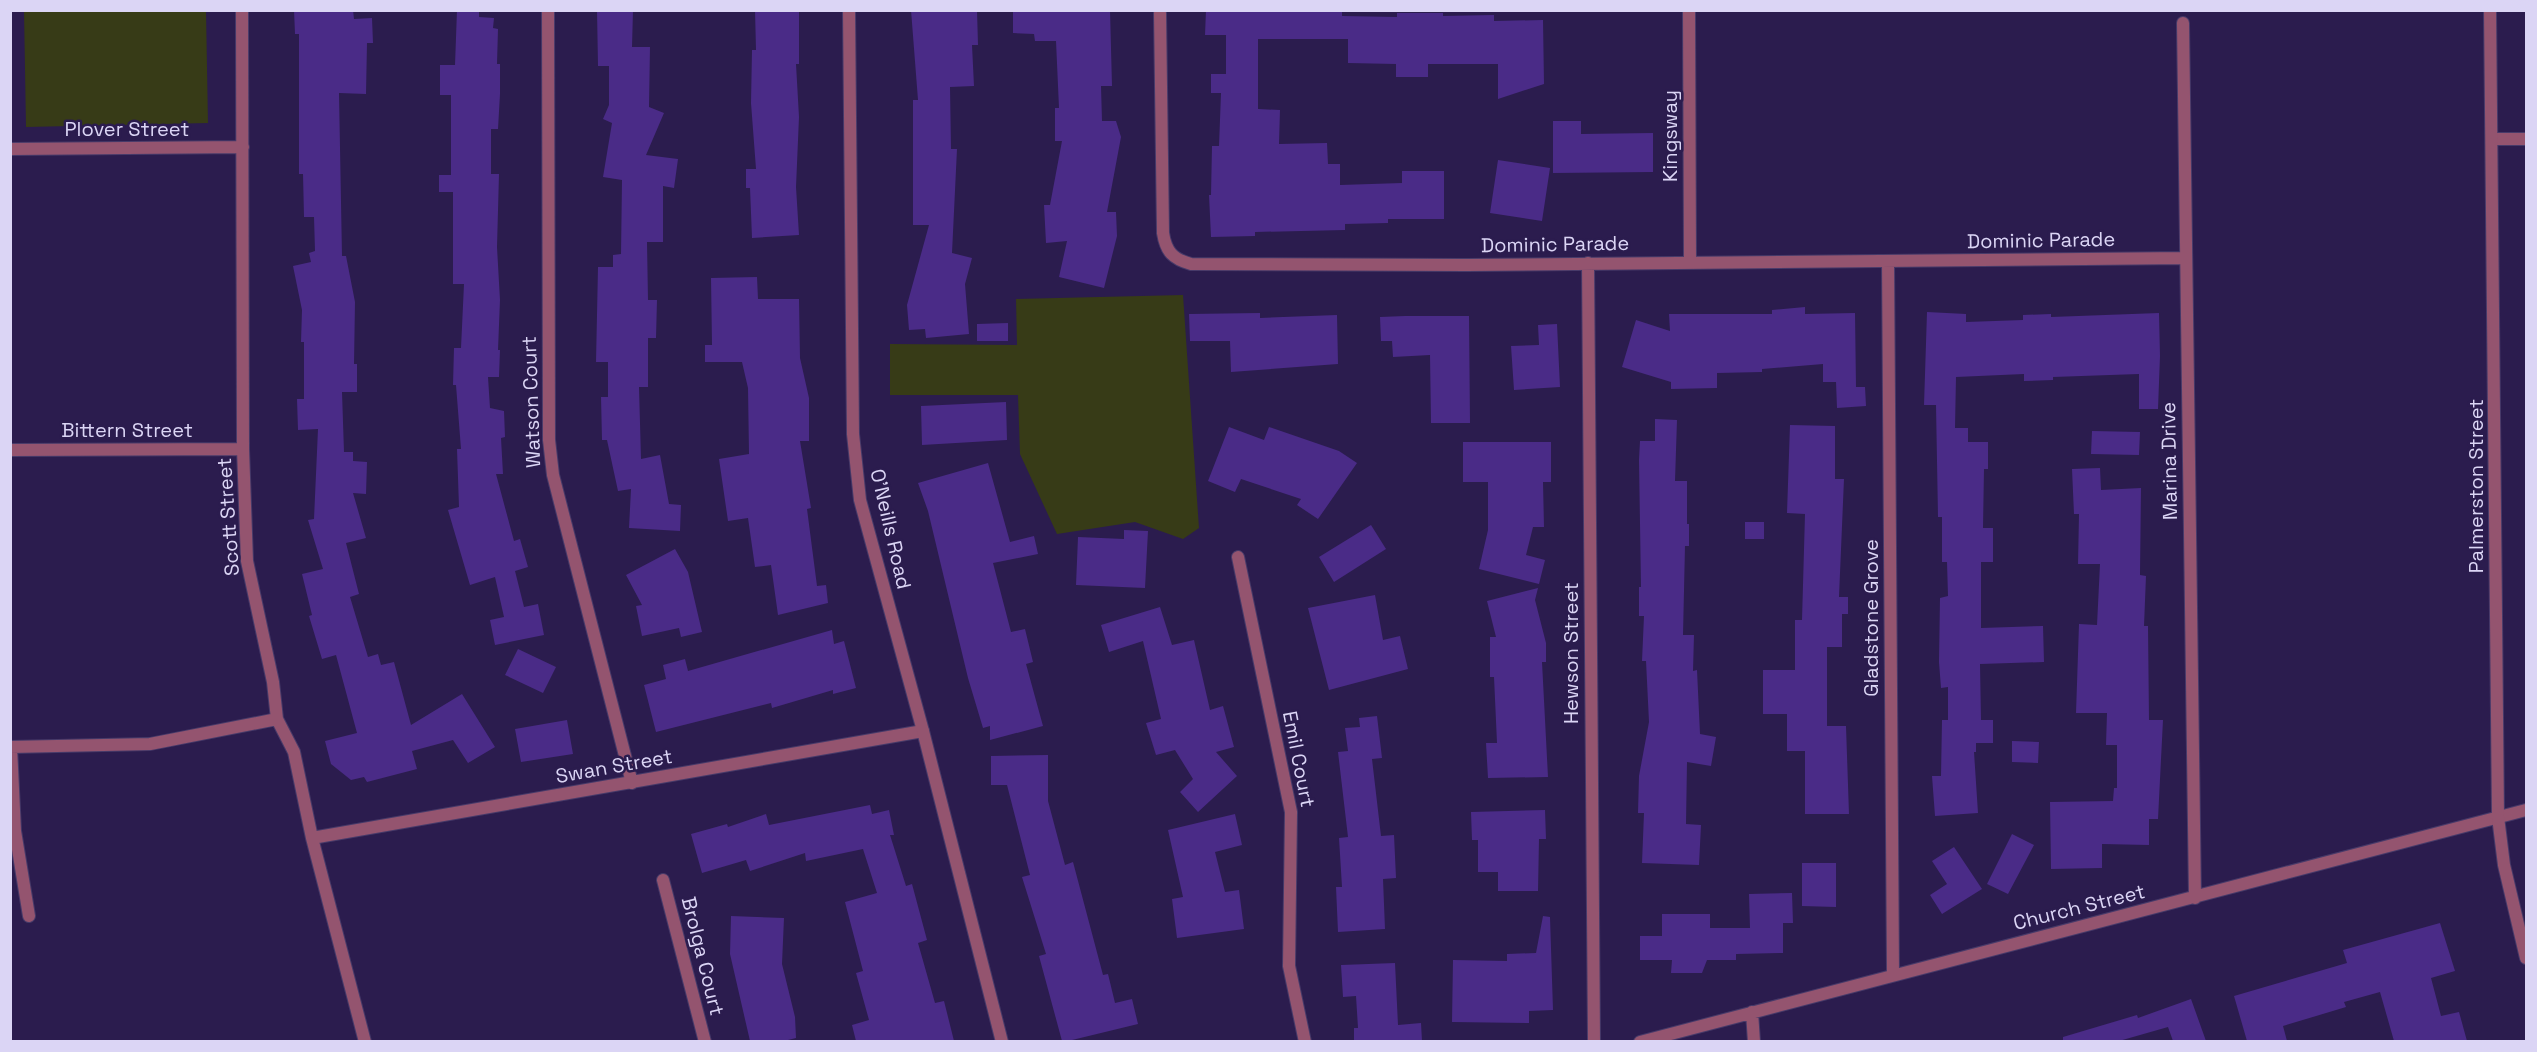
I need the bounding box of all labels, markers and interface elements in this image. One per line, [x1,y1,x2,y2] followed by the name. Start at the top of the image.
[1657,90,1683,182] street label: Kingsway
[65,116,189,142] street label: Plover Street
[1967,226,2115,254] street label: Dominic Parade
[1481,230,1629,258] street label: Dominic Parade
[516,336,546,468] street label: Watson Court
[2463,399,2489,573] street label: Palmerston Street
[2155,402,2183,520] street label: Marina Drive
[61,417,193,443] street label: Bittern Street
[211,457,245,577] street label: Scott Street
[865,466,917,592] street label: O'Neills Road
[1858,539,1884,697] street label: Gladstone Grove
[1558,582,1584,724] street label: Hewson Street
[1277,709,1321,809] street label: Emil Court
[554,743,674,789] street label: Swan Street
[2010,878,2148,936] street label: Church Street
[676,894,730,1018] street label: Brolga Court

